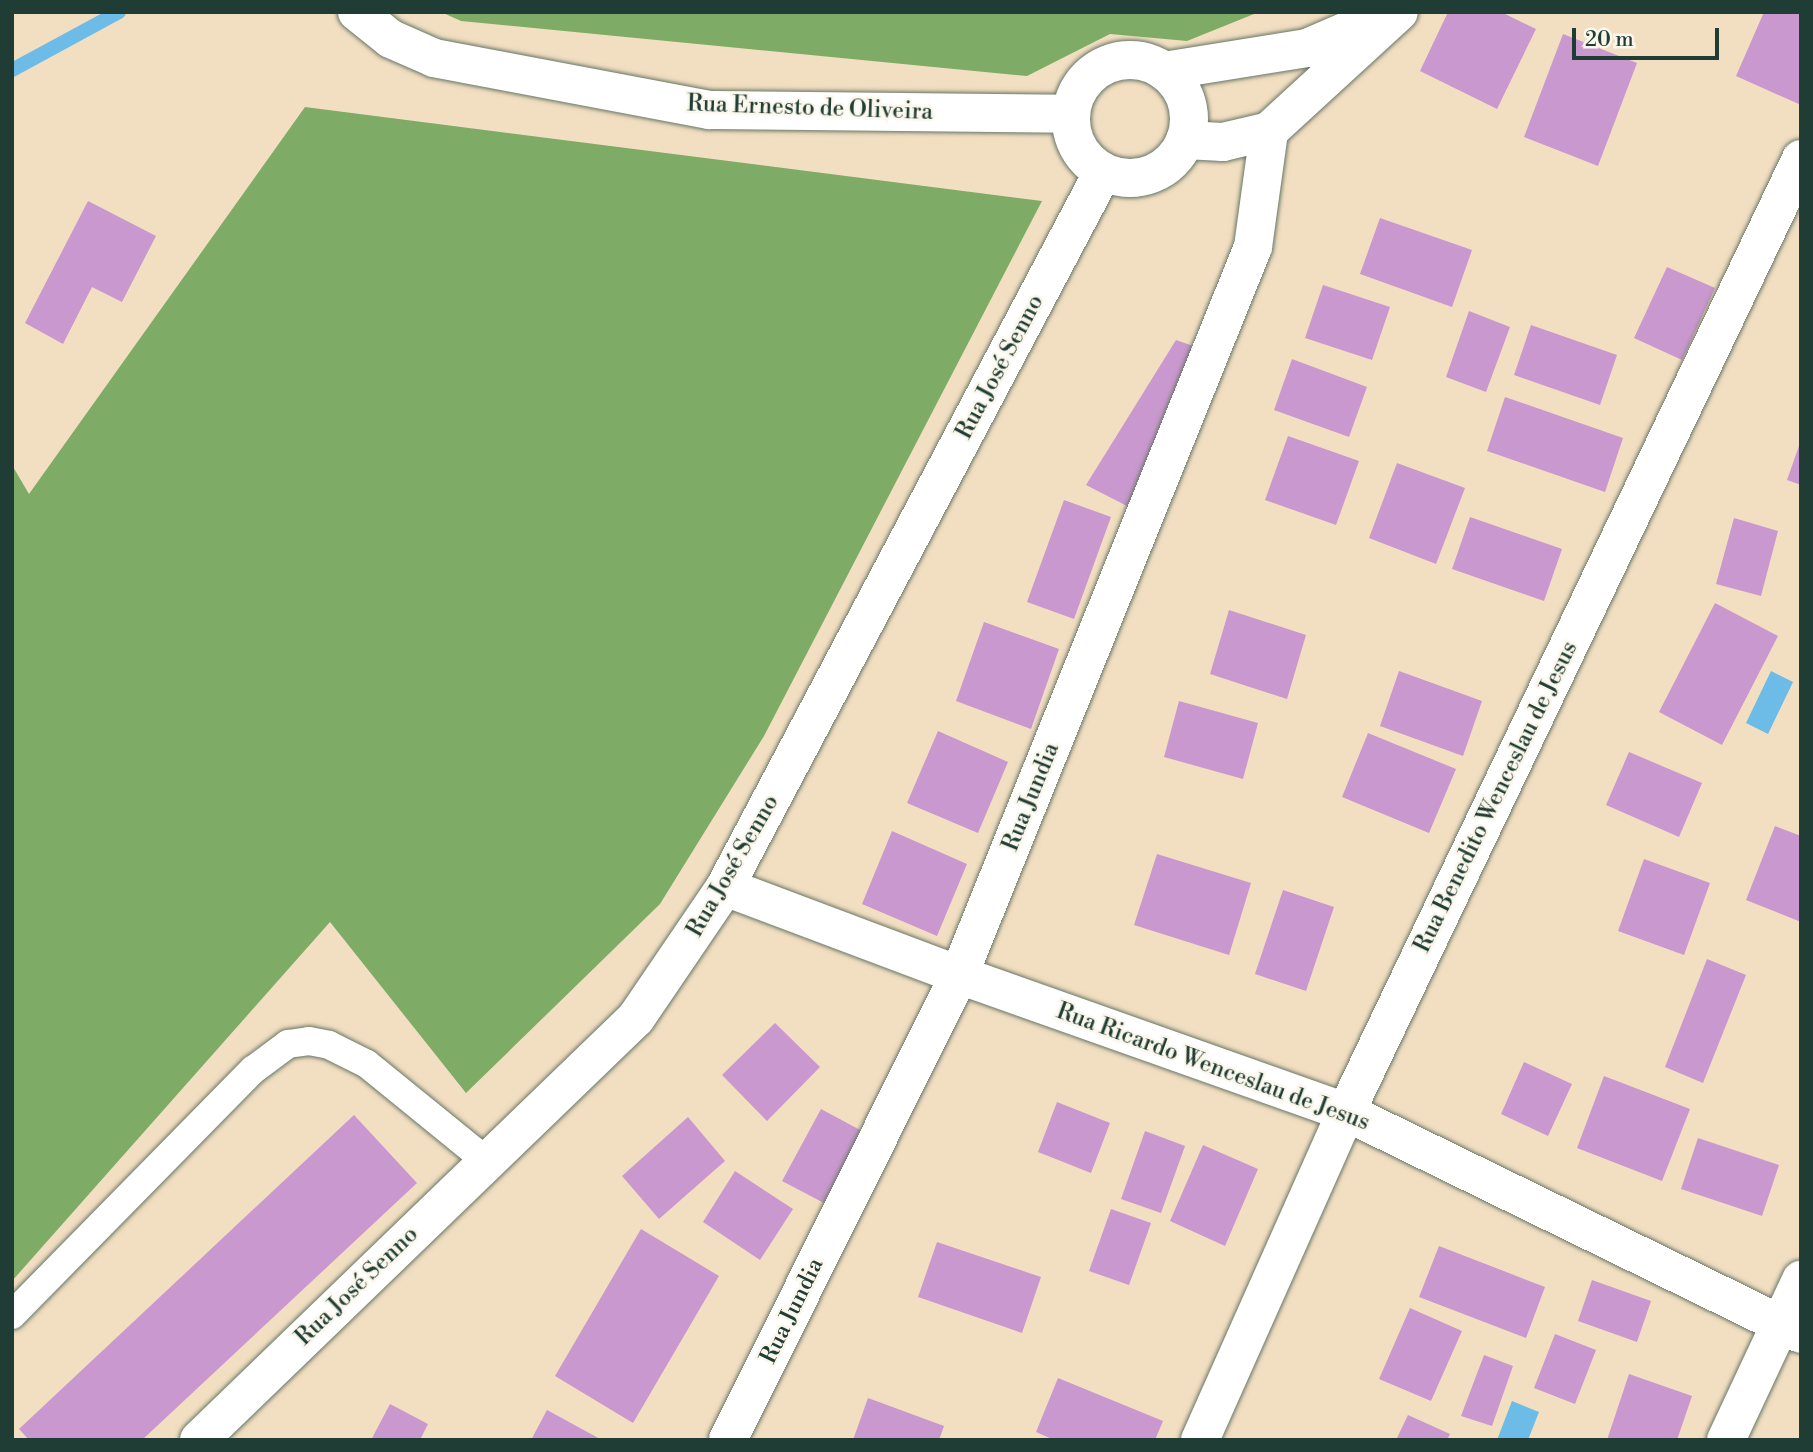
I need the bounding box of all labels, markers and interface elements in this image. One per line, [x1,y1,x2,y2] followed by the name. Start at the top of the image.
[1575,14,1722,58] scale bar
[1585,27,1634,53] text: 20 m
[686,90,934,126] street label: Rua Ernesto de Oliveira
[950,290,1050,444] street label: Rua José Senno
[1408,637,1584,957] street label: Rua Benedito Wenceslau de Jesus
[997,739,1065,855] street label: Rua Jundia
[681,790,785,942] street label: Rua José Senno
[1053,997,1373,1137] street label: Rua Ricardo Wenceslau de Jesus
[290,1221,424,1351] street label: Rua José Senno
[755,1254,829,1368] street label: Rua Jundia

